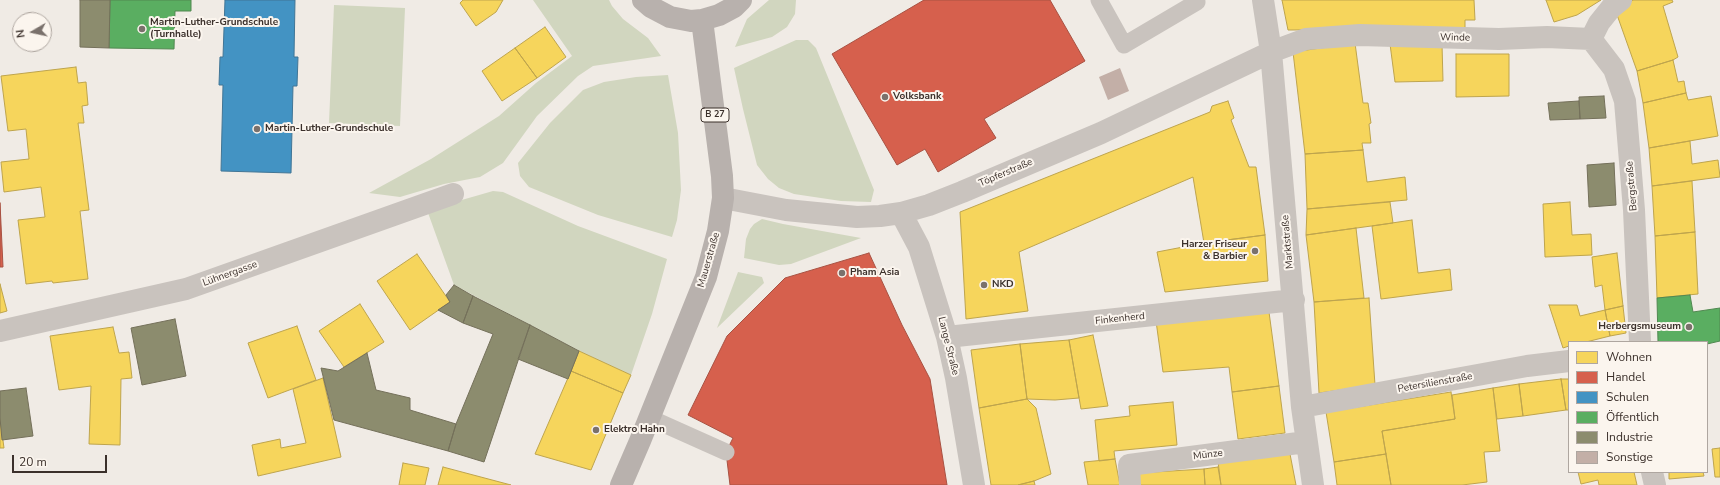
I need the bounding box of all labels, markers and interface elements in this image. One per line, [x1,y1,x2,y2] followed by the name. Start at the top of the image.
[12,12,52,52] north arrow
[150,17,278,40] place label: Martin-Luther-Grundschule (Turnhalle)
[137,24,147,34] marker: Martin-Luther-Grundschule (Turnhalle)
[13,29,29,39] text: N
[1440,32,1470,44] street label: Winde
[893,91,941,103] place label: Volksbank
[880,92,890,102] marker: Volksbank
[701,108,729,122] road number: B 27
[265,123,393,135] place label: Martin-Luther-Grundschule
[252,124,262,134] marker: Martin-Luther-Grundschule
[977,156,1035,190] street label: Töpferstraße
[1624,161,1640,211] street label: Bergstraße
[1280,214,1296,270] street label: Marktstraße
[695,231,723,289] street label: Mauerstraße
[1181,239,1247,262] place label: Harzer Friseur & Barbier
[1250,246,1260,256] marker: Harzer Friseur & Barbier
[201,259,259,289] street label: Lühnergasse
[850,267,900,279] place label: Pham Asia
[837,268,847,278] marker: Pham Asia
[992,279,1014,291] place label: NKD
[979,280,989,290] marker: NKD
[1095,310,1145,328] street label: Finkenherd
[935,315,961,377] street label: Lange Straße
[1598,321,1681,333] place label: Herbergsmuseum
[1684,322,1694,332] marker: Herbergsmuseum
[1568,341,1708,473] legend
[1606,349,1652,365] text: Wohnen
[1606,369,1645,385] text: Handel
[1397,371,1473,395] street label: Petersilienstraße
[1606,389,1649,405] text: Schulen
[1606,409,1659,425] text: Öffentlich
[604,424,665,436] place label: Elektro Hahn
[591,425,601,435] marker: Elektro Hahn
[1606,429,1653,445] text: Industrie
[14,447,109,473] scale bar
[1193,447,1223,463] street label: Münze
[1606,449,1653,465] text: Sonstige
[19,454,47,470] text: 20 m

